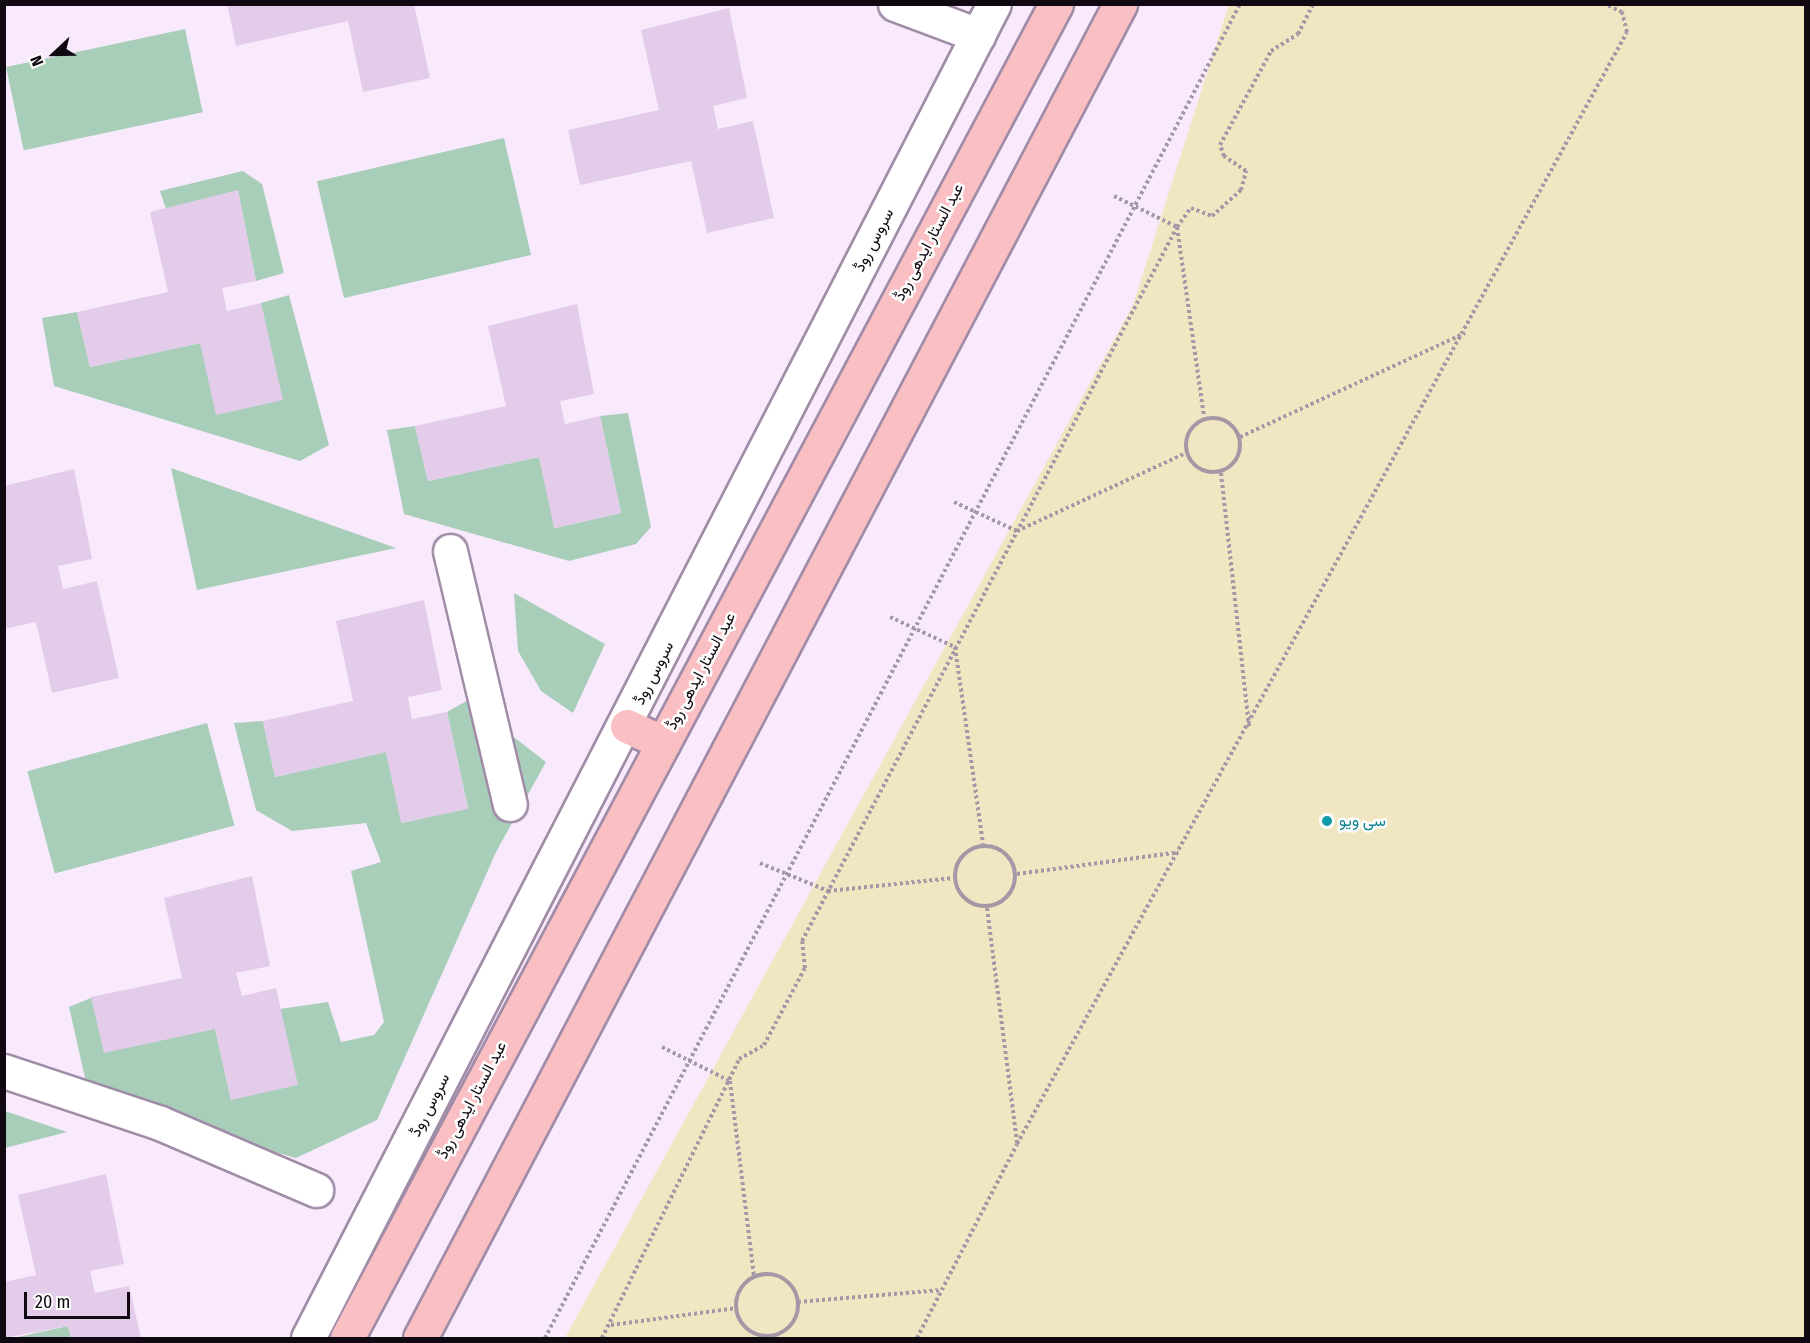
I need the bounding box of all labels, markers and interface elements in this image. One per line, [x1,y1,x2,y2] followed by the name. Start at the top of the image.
[24,24,84,84] north arrow
[26,53,47,69] text: N
[890,180,968,304] street label: عبد الستار ایدھی روڈ
[850,205,898,275] street label: سروس روڈ
[662,609,740,733] street label: عبد الستار ایدھی روڈ
[630,638,678,708] street label: سروس روڈ
[1339,811,1386,831] place label: سی ویو
[1320,814,1334,828] marker: سی ویو
[433,1038,511,1162] street label: عبد الستار ایدھی روڈ
[406,1070,454,1140] street label: سروس روڈ
[27,1280,134,1318] scale bar
[35,1291,70,1313] text: 20 m

